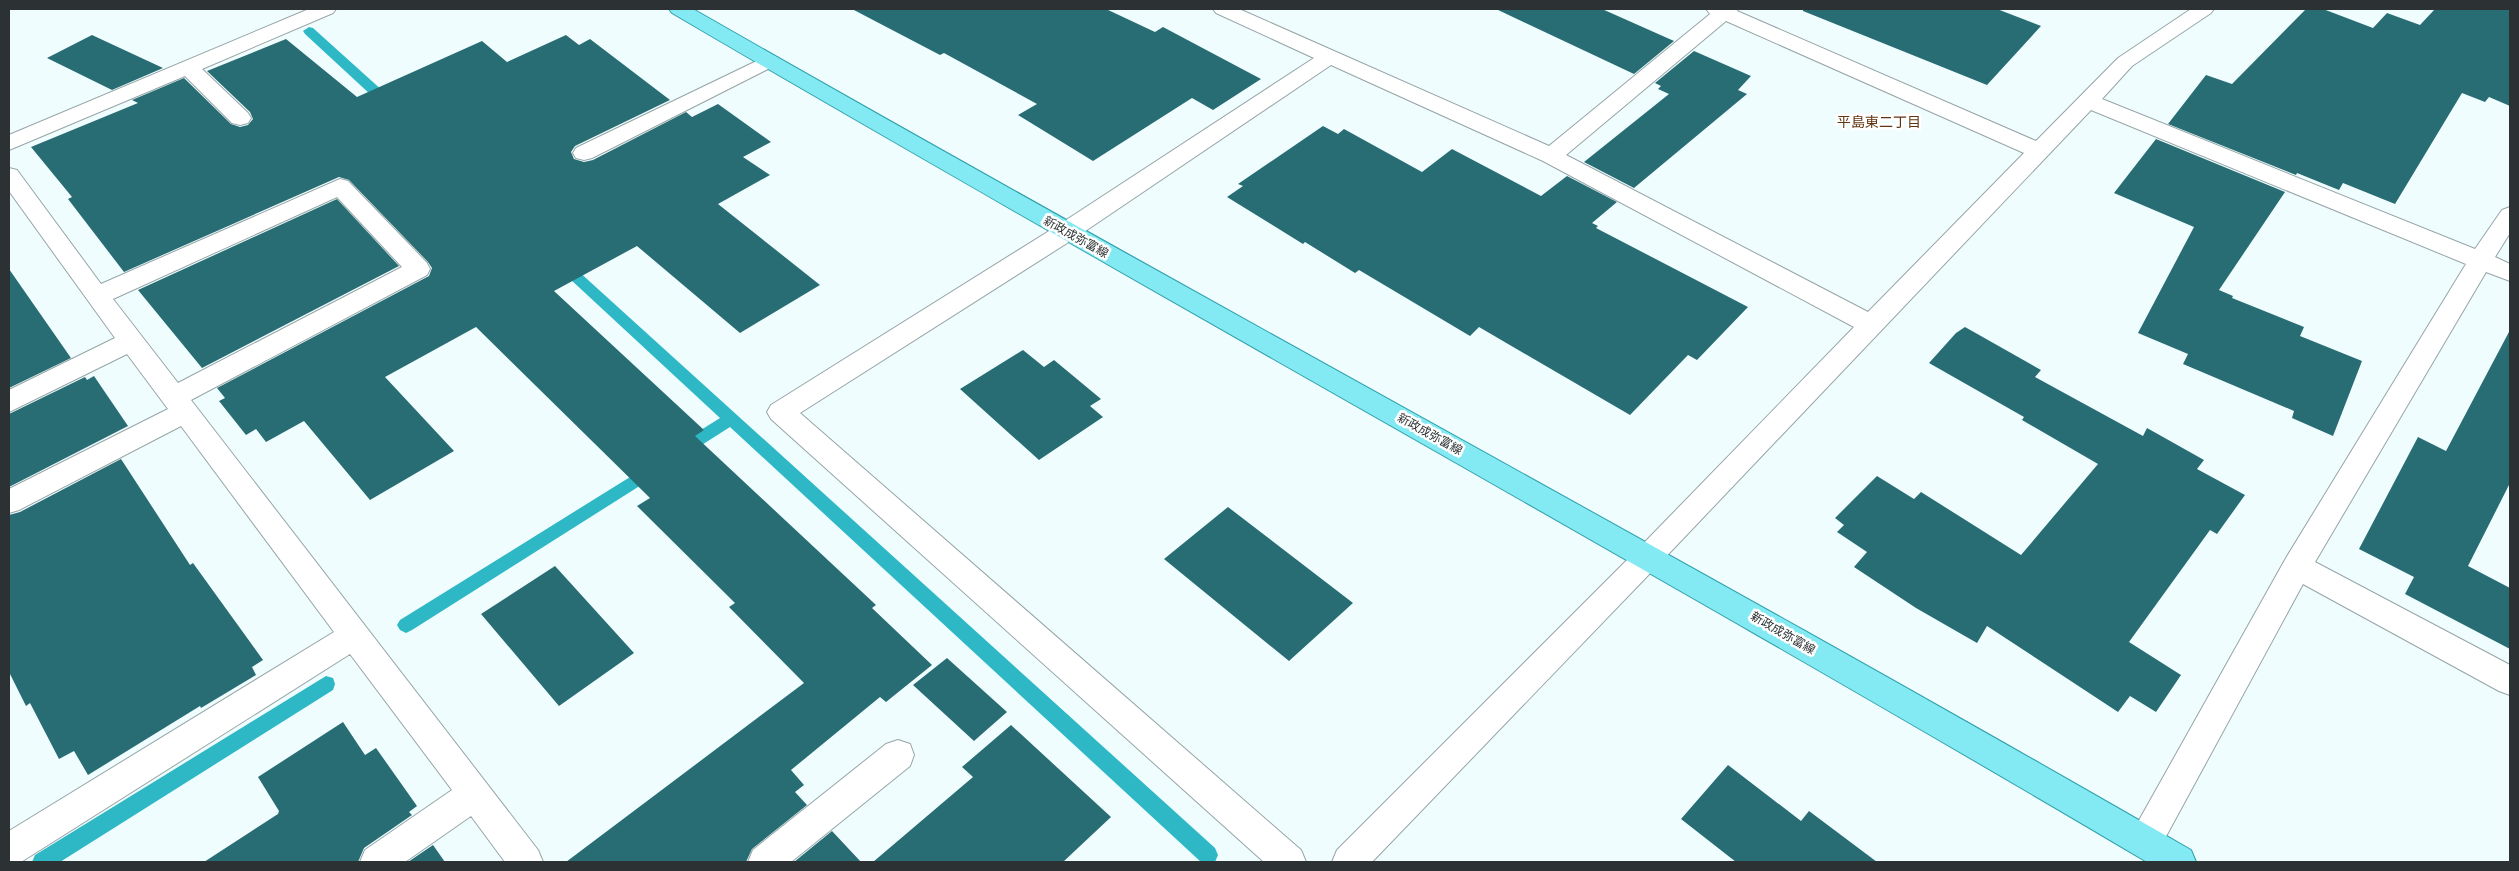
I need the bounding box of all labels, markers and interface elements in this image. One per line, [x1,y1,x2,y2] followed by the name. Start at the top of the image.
[1837,111,1921,132] district label: 平島東二丁目
[1040,211,1112,262] street label: 新政成弥富線
[1394,408,1466,459] street label: 新政成弥富線
[1747,606,1819,659] street label: 新政成弥富線

